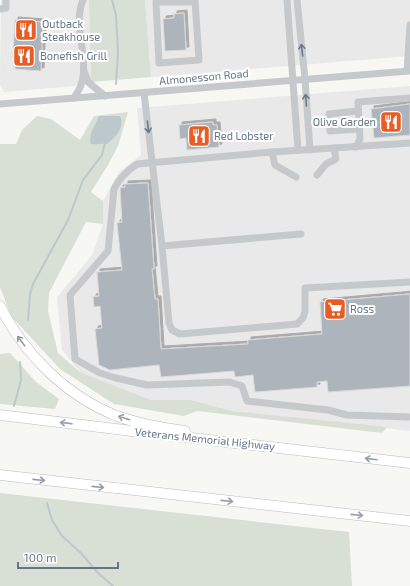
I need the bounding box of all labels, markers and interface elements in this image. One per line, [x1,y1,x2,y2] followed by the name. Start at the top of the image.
[13,17,39,43] restaurant icon: Outback Steakhouse
[42,17,100,43] place label: Outback Steakhouse
[11,43,37,69] restaurant icon: Bonefish Grill
[298,44,305,57] one-way arrow
[40,49,108,62] place label: Bonefish Grill
[159,66,249,87] street label: Almonesson Road
[303,94,310,107] one-way arrow
[378,109,404,135] restaurant icon: Olive Garden
[313,115,376,128] place label: Olive Garden
[144,121,152,134] one-way arrow
[186,123,212,149] restaurant icon: Red Lobster
[214,129,274,142] place label: Red Lobster
[322,296,348,322] supermarket icon: Ross
[350,302,375,315] place label: Ross
[17,336,26,347] one-way arrow
[118,414,131,421] one-way arrow
[60,419,73,427] one-way arrow
[134,425,276,452] street label: Veterans Memorial Highway
[365,455,378,462] one-way arrow
[32,476,45,484] one-way arrow
[91,483,104,490] one-way arrow
[220,497,233,505] one-way arrow
[350,512,363,519] one-way arrow
[18,544,118,570] scale bar
[24,550,56,564] text: 100 m

